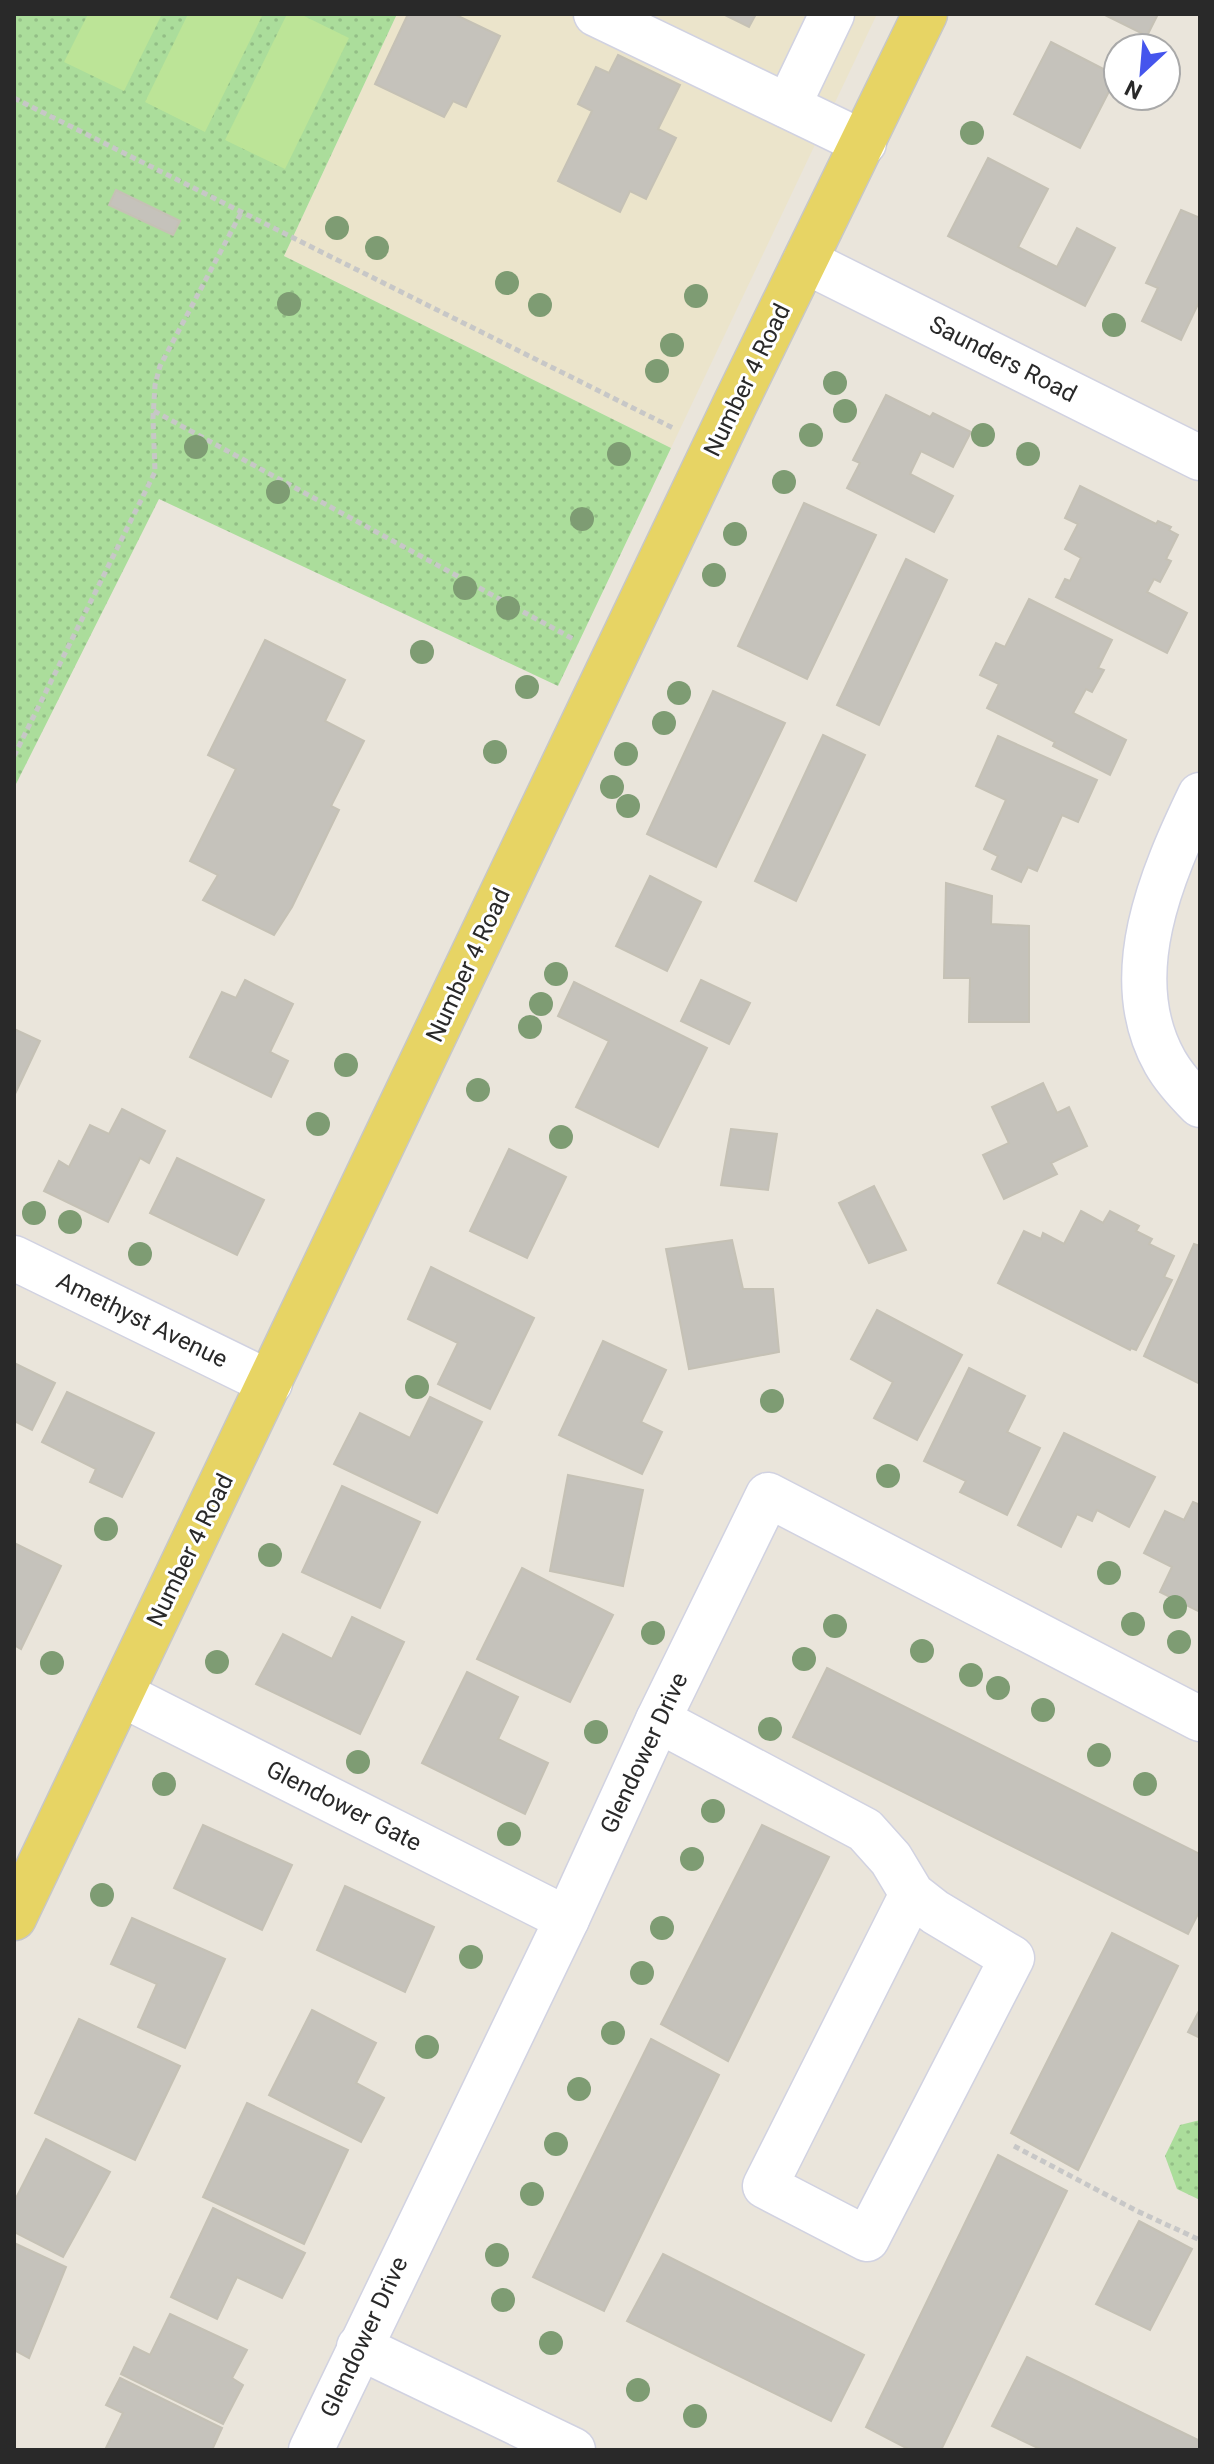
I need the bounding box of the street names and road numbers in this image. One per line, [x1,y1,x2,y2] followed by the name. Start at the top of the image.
[698,299,796,461] street label: Number 4 Road
[925,310,1081,408] street label: Saunders Road
[420,884,516,1046] street label: Number 4 Road
[52,1267,232,1373] street label: Amethyst Avenue
[141,1469,239,1631] street label: Number 4 Road
[595,1668,693,1838] street label: Glendower Drive
[262,1755,426,1857] street label: Glendower Gate
[315,2252,413,2422] street label: Glendower Drive

